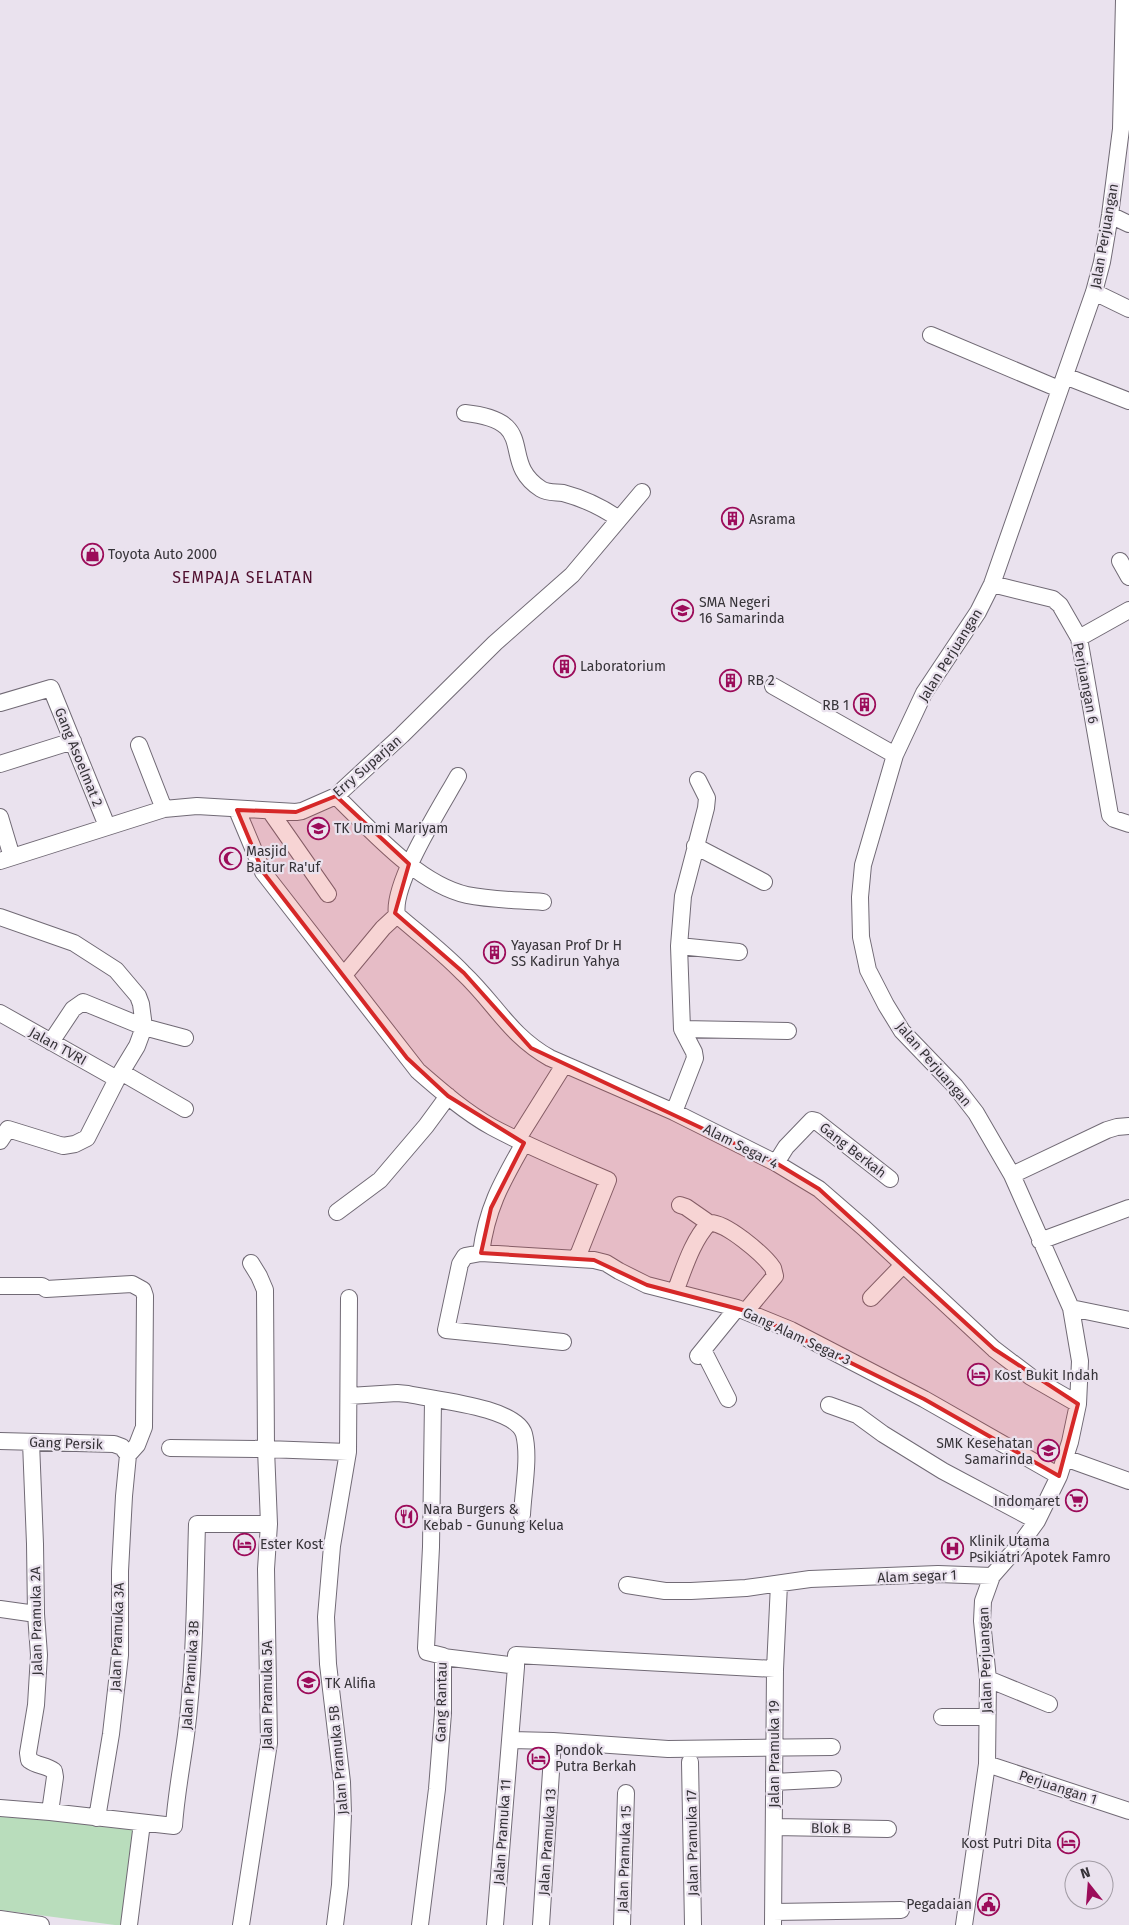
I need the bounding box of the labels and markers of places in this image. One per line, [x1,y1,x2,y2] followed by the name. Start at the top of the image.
[721,507,745,531] building icon: Asrama
[749,511,796,528] place label: Asrama
[80,542,104,566] shop icon: Toyota Auto 2000
[108,546,217,563] place label: Toyota Auto 2000
[699,594,785,627] place label: SMA Negeri 16 Samarinda
[671,598,695,622] school or university icon: SMA Negeri 16 Samarinda
[552,654,576,678] building icon: Laboratorium
[580,658,666,675] place label: Laboratorium
[719,668,743,692] building icon: RB 2
[747,672,775,689] place label: RB 2
[853,693,877,717] building icon: RB 1
[822,697,849,714] place label: RB 1
[306,816,330,840] school or university icon: TK Ummi Mariyam
[334,820,448,837] place label: TK Ummi Mariyam
[246,843,321,876] place label: Masjid Baitur Ra'uf
[218,847,242,871] mosque icon: Masjid Baitur Ra'uf
[511,937,622,970] place label: Yayasan Prof Dr H SS Kadirun Yahya
[483,941,507,965] building icon: Yayasan Prof Dr H SS Kadirun Yahya
[966,1363,990,1387] hotel icon: Kost Bukit Indah
[994,1367,1099,1384] place label: Kost Bukit Indah
[936,1435,1033,1468] place label: SMK Kesehatan Samarinda
[1037,1439,1061,1463] school or university icon: SMK Kesehatan Samarinda
[1064,1489,1088,1513] supermarket icon: Indomaret
[994,1493,1061,1510] place label: Indomaret
[423,1501,564,1534] place label: Nara Burgers & Kebab - Gunung Kelua
[395,1505,419,1529] restaurant icon: Nara Burgers & Kebab - Gunung Kelua
[232,1532,256,1556] hotel icon: Ester Kost
[969,1533,1111,1566] place label: Klinik Utama Psikiatri Apotek Famro
[260,1536,324,1553] place label: Ester Kost
[941,1537,965,1561] hospital icon: Klinik Utama Psikiatri Apotek Famro
[297,1671,321,1695] school or university icon: TK Alifia
[325,1675,376,1692] place label: TK Alifia
[555,1742,637,1775] place label: Pondok Putra Berkah
[527,1746,551,1770] hotel icon: Pondok Putra Berkah
[1056,1831,1080,1855] hotel icon: Kost Putri Dita
[961,1835,1052,1852] place label: Kost Putri Dita
[976,1892,1000,1916] public building icon: Pegadaian
[906,1896,972,1913] place label: Pegadaian

